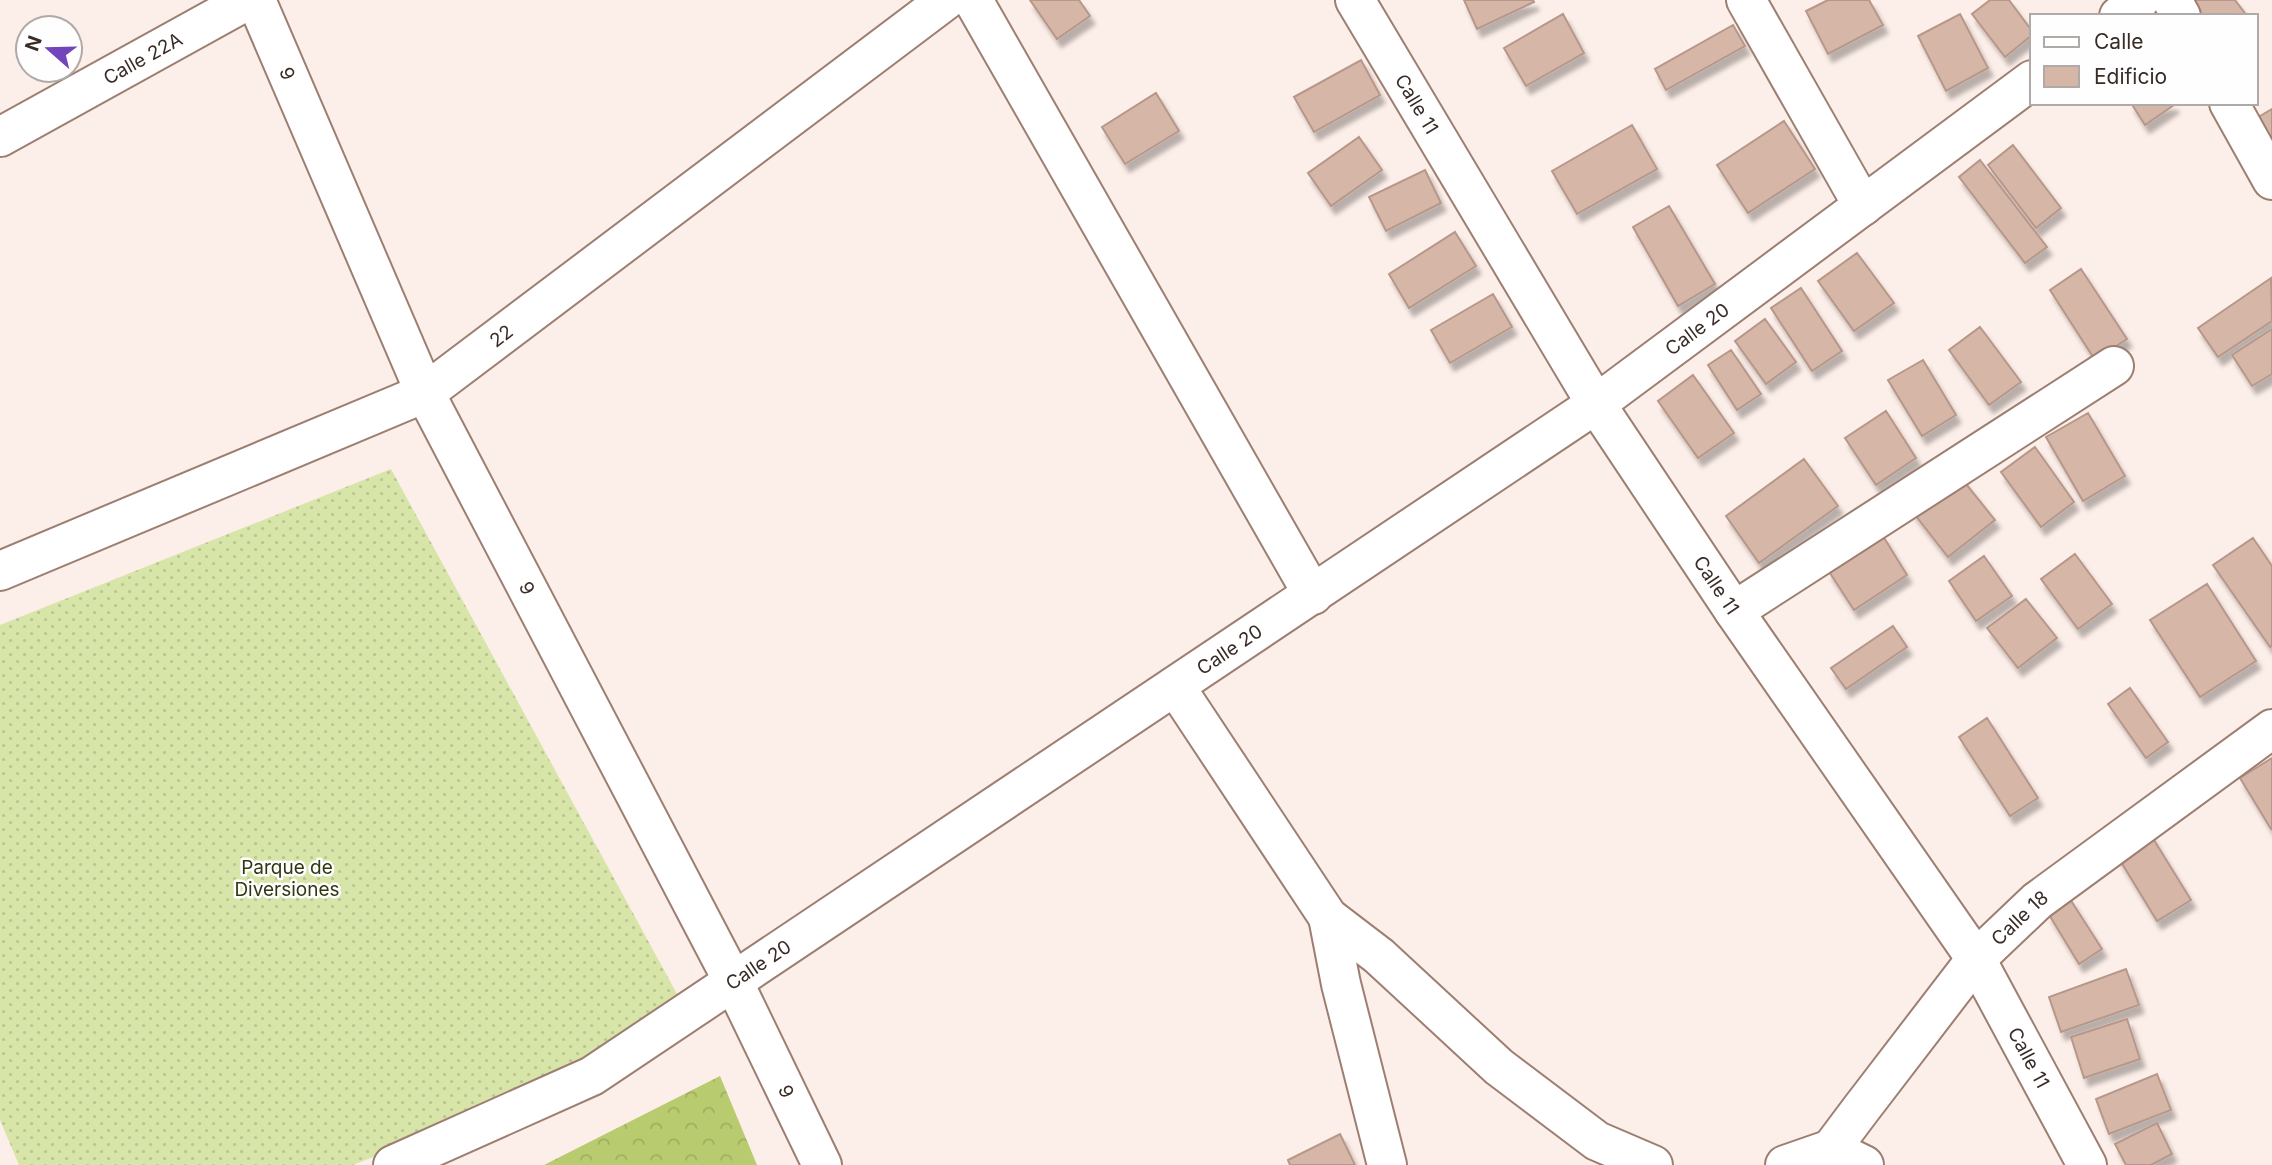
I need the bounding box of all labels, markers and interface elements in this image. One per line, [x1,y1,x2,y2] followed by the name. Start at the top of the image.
[14,14,84,84] north arrow
[2030,14,2258,105] legend
[99,27,186,89] street label: Calle 22A
[2094,29,2144,54] text: Calle
[20,33,47,54] text: N
[275,64,300,83] street label: 9
[2094,64,2167,89] text: Edificio
[1390,70,1444,138] street label: Calle 11
[1661,298,1734,360] street label: Calle 20
[485,319,517,352] street label: 22
[1689,551,1744,619] street label: Calle 11
[514,578,540,599] street label: 9
[1192,619,1266,679] street label: Calle 20
[234,856,340,901] park label: Parque de Diversiones
[1986,885,2052,950] street label: Calle 18
[721,935,795,995] street label: Calle 20
[2003,1023,2055,1092] street label: Calle 11
[773,1081,799,1102] street label: 9

